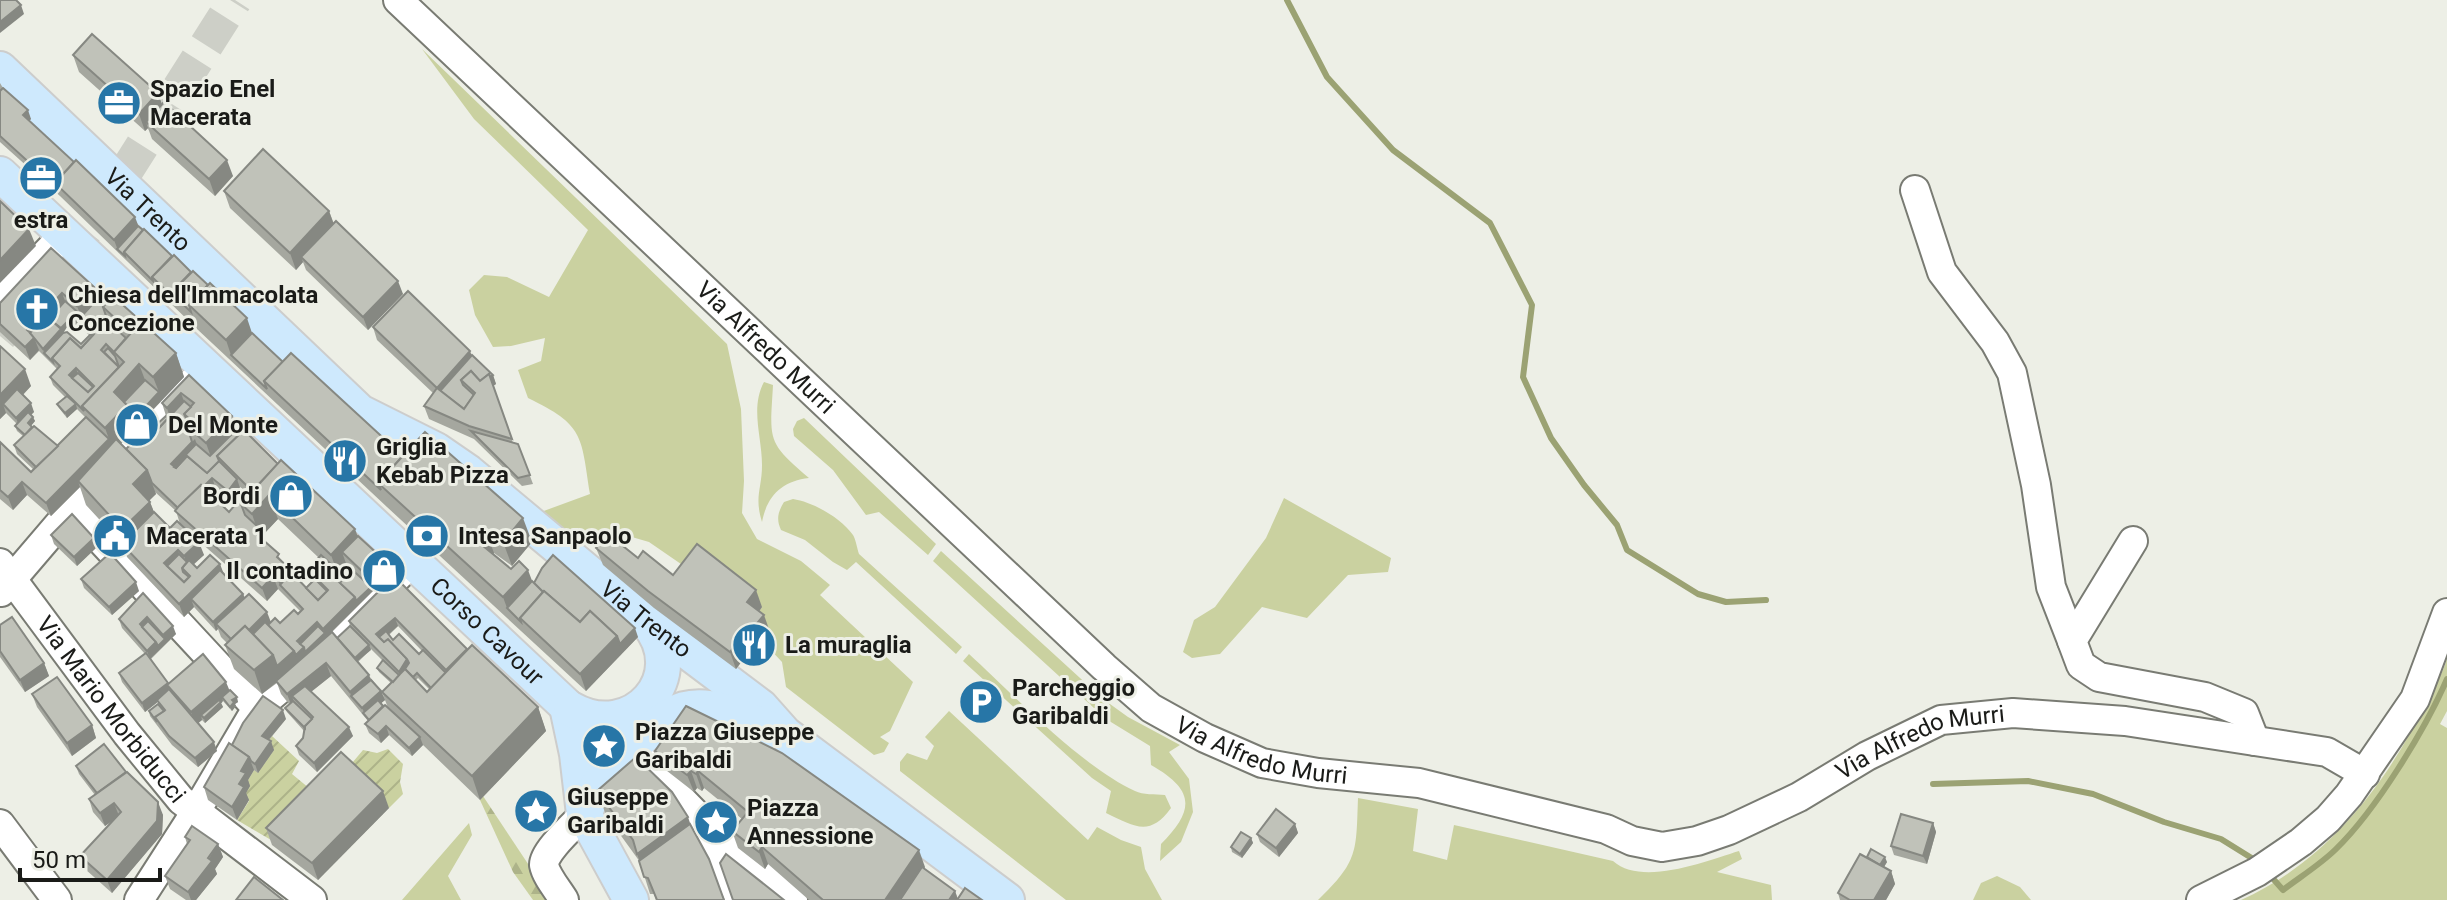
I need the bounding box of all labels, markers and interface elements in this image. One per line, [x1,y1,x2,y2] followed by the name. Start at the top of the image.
[150,75,275,131] place label: Spazio Enel Macerata
[95,79,143,127] office icon: Spazio Enel Macerata
[17,154,65,202] office icon: estra
[99,162,197,257] street label: Via Trento
[14,206,68,234] place label: estra
[691,275,841,420] street label: Via Alfredo Murri
[68,281,318,337] place label: Chiesa dell'Immacolata Concezione
[13,285,61,333] church icon: Chiesa dell'Immacolata Concezione
[113,401,161,449] shop icon: Del Monte
[168,411,278,439] place label: Del Monte
[376,433,509,489] place label: Griglia Kebab Pizza
[321,437,369,485] restaurant icon: Griglia Kebab Pizza
[267,472,315,520] shop icon: Bordi
[203,482,260,510] place label: Bordi
[91,512,139,560] public building icon: Macerata 1
[403,512,451,560] bank icon: Intesa Sanpaolo
[146,522,267,550] place label: Macerata 1
[458,522,632,550] place label: Intesa Sanpaolo
[360,547,408,595] shop icon: Il contadino
[226,557,353,585] place label: Il contadino
[425,572,549,691] street label: Corso Cavour
[595,575,697,664] street label: Via Trento
[31,611,192,809] street label: Via Mario Morbiducci
[730,621,778,669] restaurant icon: La muraglia
[785,631,912,659] place label: La muraglia
[1012,674,1135,730] place label: Parcheggio Garibaldi
[957,678,1005,726] parking icon: Parcheggio Garibaldi
[1831,700,2006,786] street label: Via Alfredo Murri
[1171,710,1349,790] street label: Via Alfredo Murri
[635,718,814,774] place label: Piazza Giuseppe Garibaldi
[580,722,628,770] place icon: Piazza Giuseppe Garibaldi
[567,783,668,839] place label: Giuseppe Garibaldi
[512,787,560,835] place icon: Giuseppe Garibaldi
[747,794,874,850] place label: Piazza Annessione
[692,798,740,846] place icon: Piazza Annessione
[20,832,160,882] scale bar
[32,846,86,874] text: 50 m

